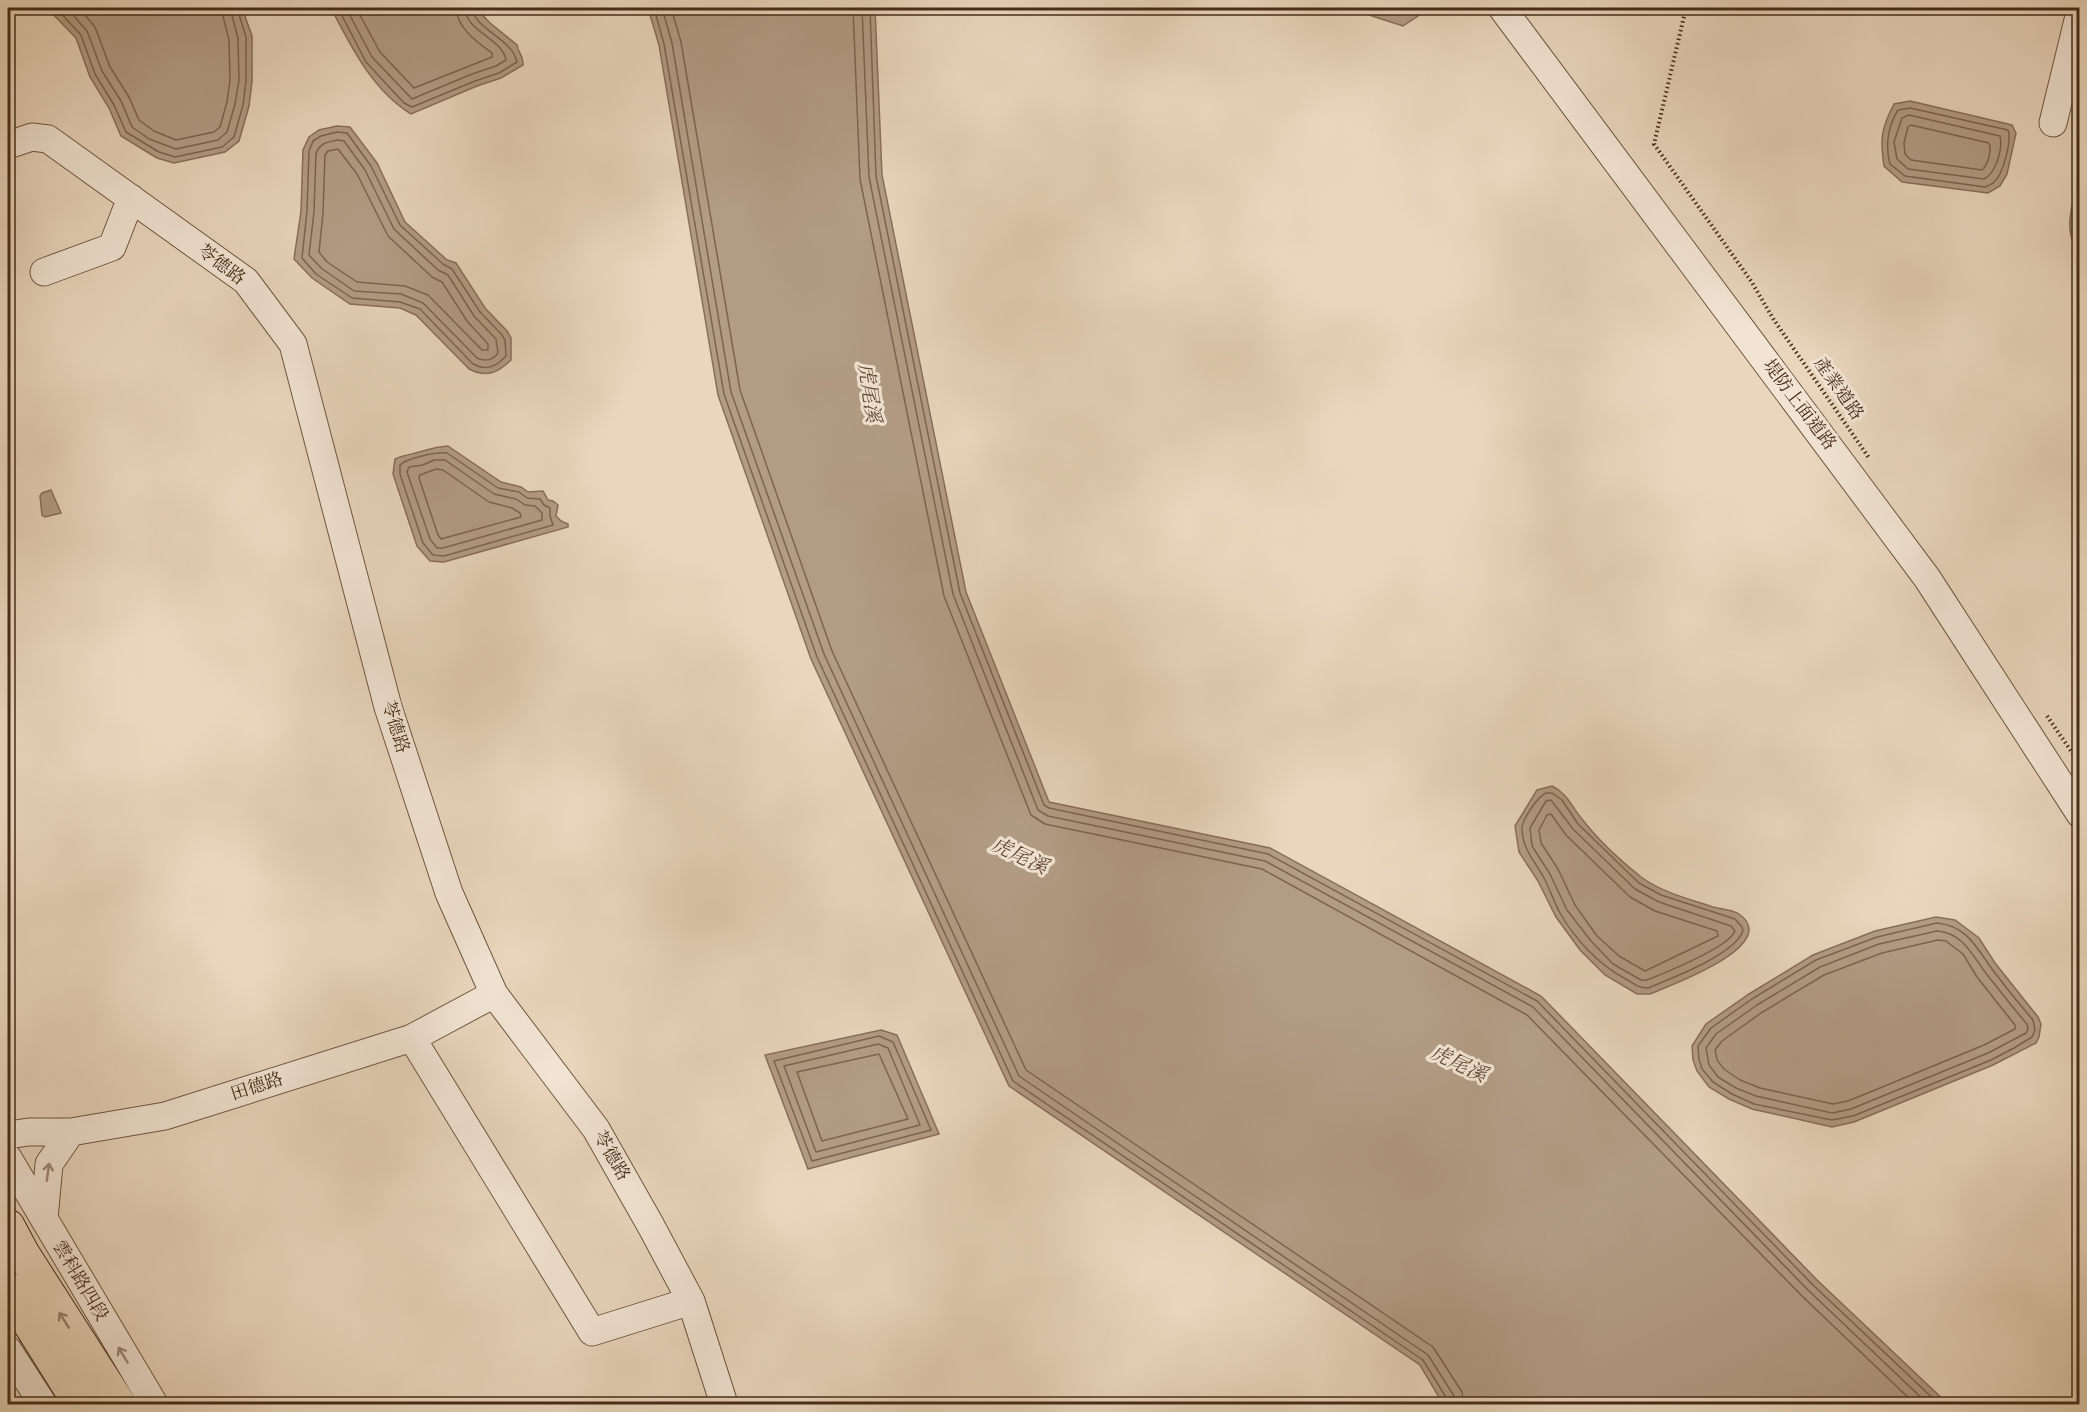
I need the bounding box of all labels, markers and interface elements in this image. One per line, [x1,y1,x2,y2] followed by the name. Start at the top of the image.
[194,240,249,288] street label: 苓德路
[1810,353,1868,424] street label: 產業道路
[1759,355,1840,454] street label: 堤防上面道路
[854,362,884,426] water label: 虎尾溪
[378,698,413,755] street label: 苓德路
[988,833,1053,880] water label: 虎尾溪
[1427,1041,1492,1088] water label: 虎尾溪
[228,1068,285,1104] street label: 田德路
[590,1127,634,1184] street label: 苓德路
[43,1163,54,1182] one-way arrow
[49,1237,113,1324] street label: 雲科路四段
[58,1312,70,1329] one-way arrow
[117,1347,129,1364] one-way arrow

